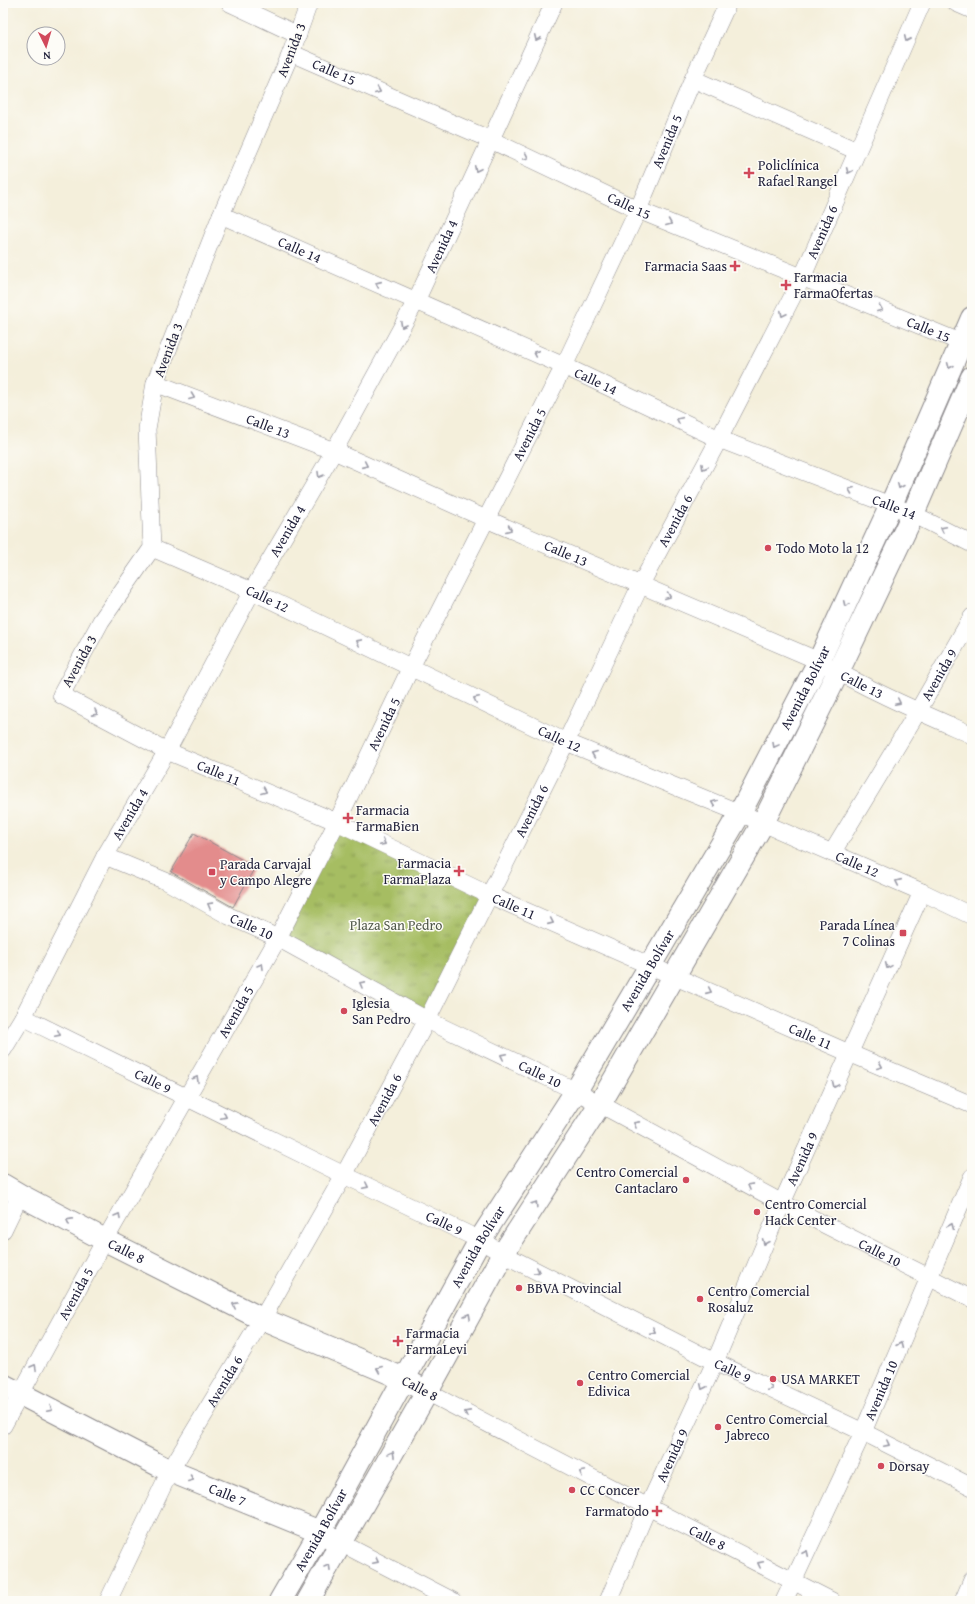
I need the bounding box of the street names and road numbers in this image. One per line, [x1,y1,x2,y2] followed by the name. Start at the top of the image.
[272,20,310,80] street label: Avenida 3
[309,54,359,90] street label: Calle 15
[647,111,687,171] street label: Avenida 5
[604,187,654,224] street label: Calle 15
[802,202,843,262] street label: Avenida 6
[420,216,463,276] street label: Avenida 4
[275,231,325,268] street label: Calle 14
[904,311,953,347] street label: Calle 15
[149,320,187,380] street label: Avenida 3
[571,362,621,400] street label: Calle 14
[507,405,551,464] street label: Avenida 5
[243,409,293,443] street label: Calle 13
[870,489,919,524] street label: Calle 14
[653,491,698,550] street label: Avenida 6
[264,501,310,560] street label: Avenida 4
[541,535,591,571] street label: Calle 13
[243,580,292,617] street label: Calle 12
[57,631,101,691] street label: Avenida 3
[775,642,835,733] street label: Avenida Bolívar
[916,645,962,704] street label: Avenida 9
[837,665,887,704] street label: Calle 13
[363,694,405,754] street label: Avenida 5
[535,720,584,757] street label: Calle 12
[194,755,243,791] street label: Calle 11
[510,781,553,841] street label: Avenida 6
[107,784,153,844] street label: Avenida 4
[832,846,882,882] street label: Calle 12
[489,888,539,924] street label: Calle 11
[227,908,277,945] street label: Calle 10
[615,925,679,1015] street label: Avenida Bolívar
[213,982,258,1042] street label: Avenida 5
[786,1018,835,1054] street label: Calle 11
[515,1055,565,1093] street label: Calle 10
[131,1064,175,1099] street label: Calle 9
[362,1070,407,1129] street label: Avenida 6
[781,1128,823,1189] street label: Avenida 9
[446,1201,510,1291] street label: Avenida Bolívar
[423,1206,466,1240] street label: Calle 9
[105,1233,148,1269] street label: Calle 8
[855,1233,905,1272] street label: Calle 10
[53,1264,98,1323] street label: Avenida 5
[201,1352,248,1411] street label: Avenida 6
[711,1353,755,1388] street label: Calle 9
[859,1357,903,1423] street label: Avenida 10
[398,1370,442,1406] street label: Calle 8
[651,1425,693,1485] street label: Avenida 9
[206,1478,249,1511] street label: Calle 7
[289,1485,352,1575] street label: Avenida Bolívar
[686,1520,729,1555] street label: Calle 8

